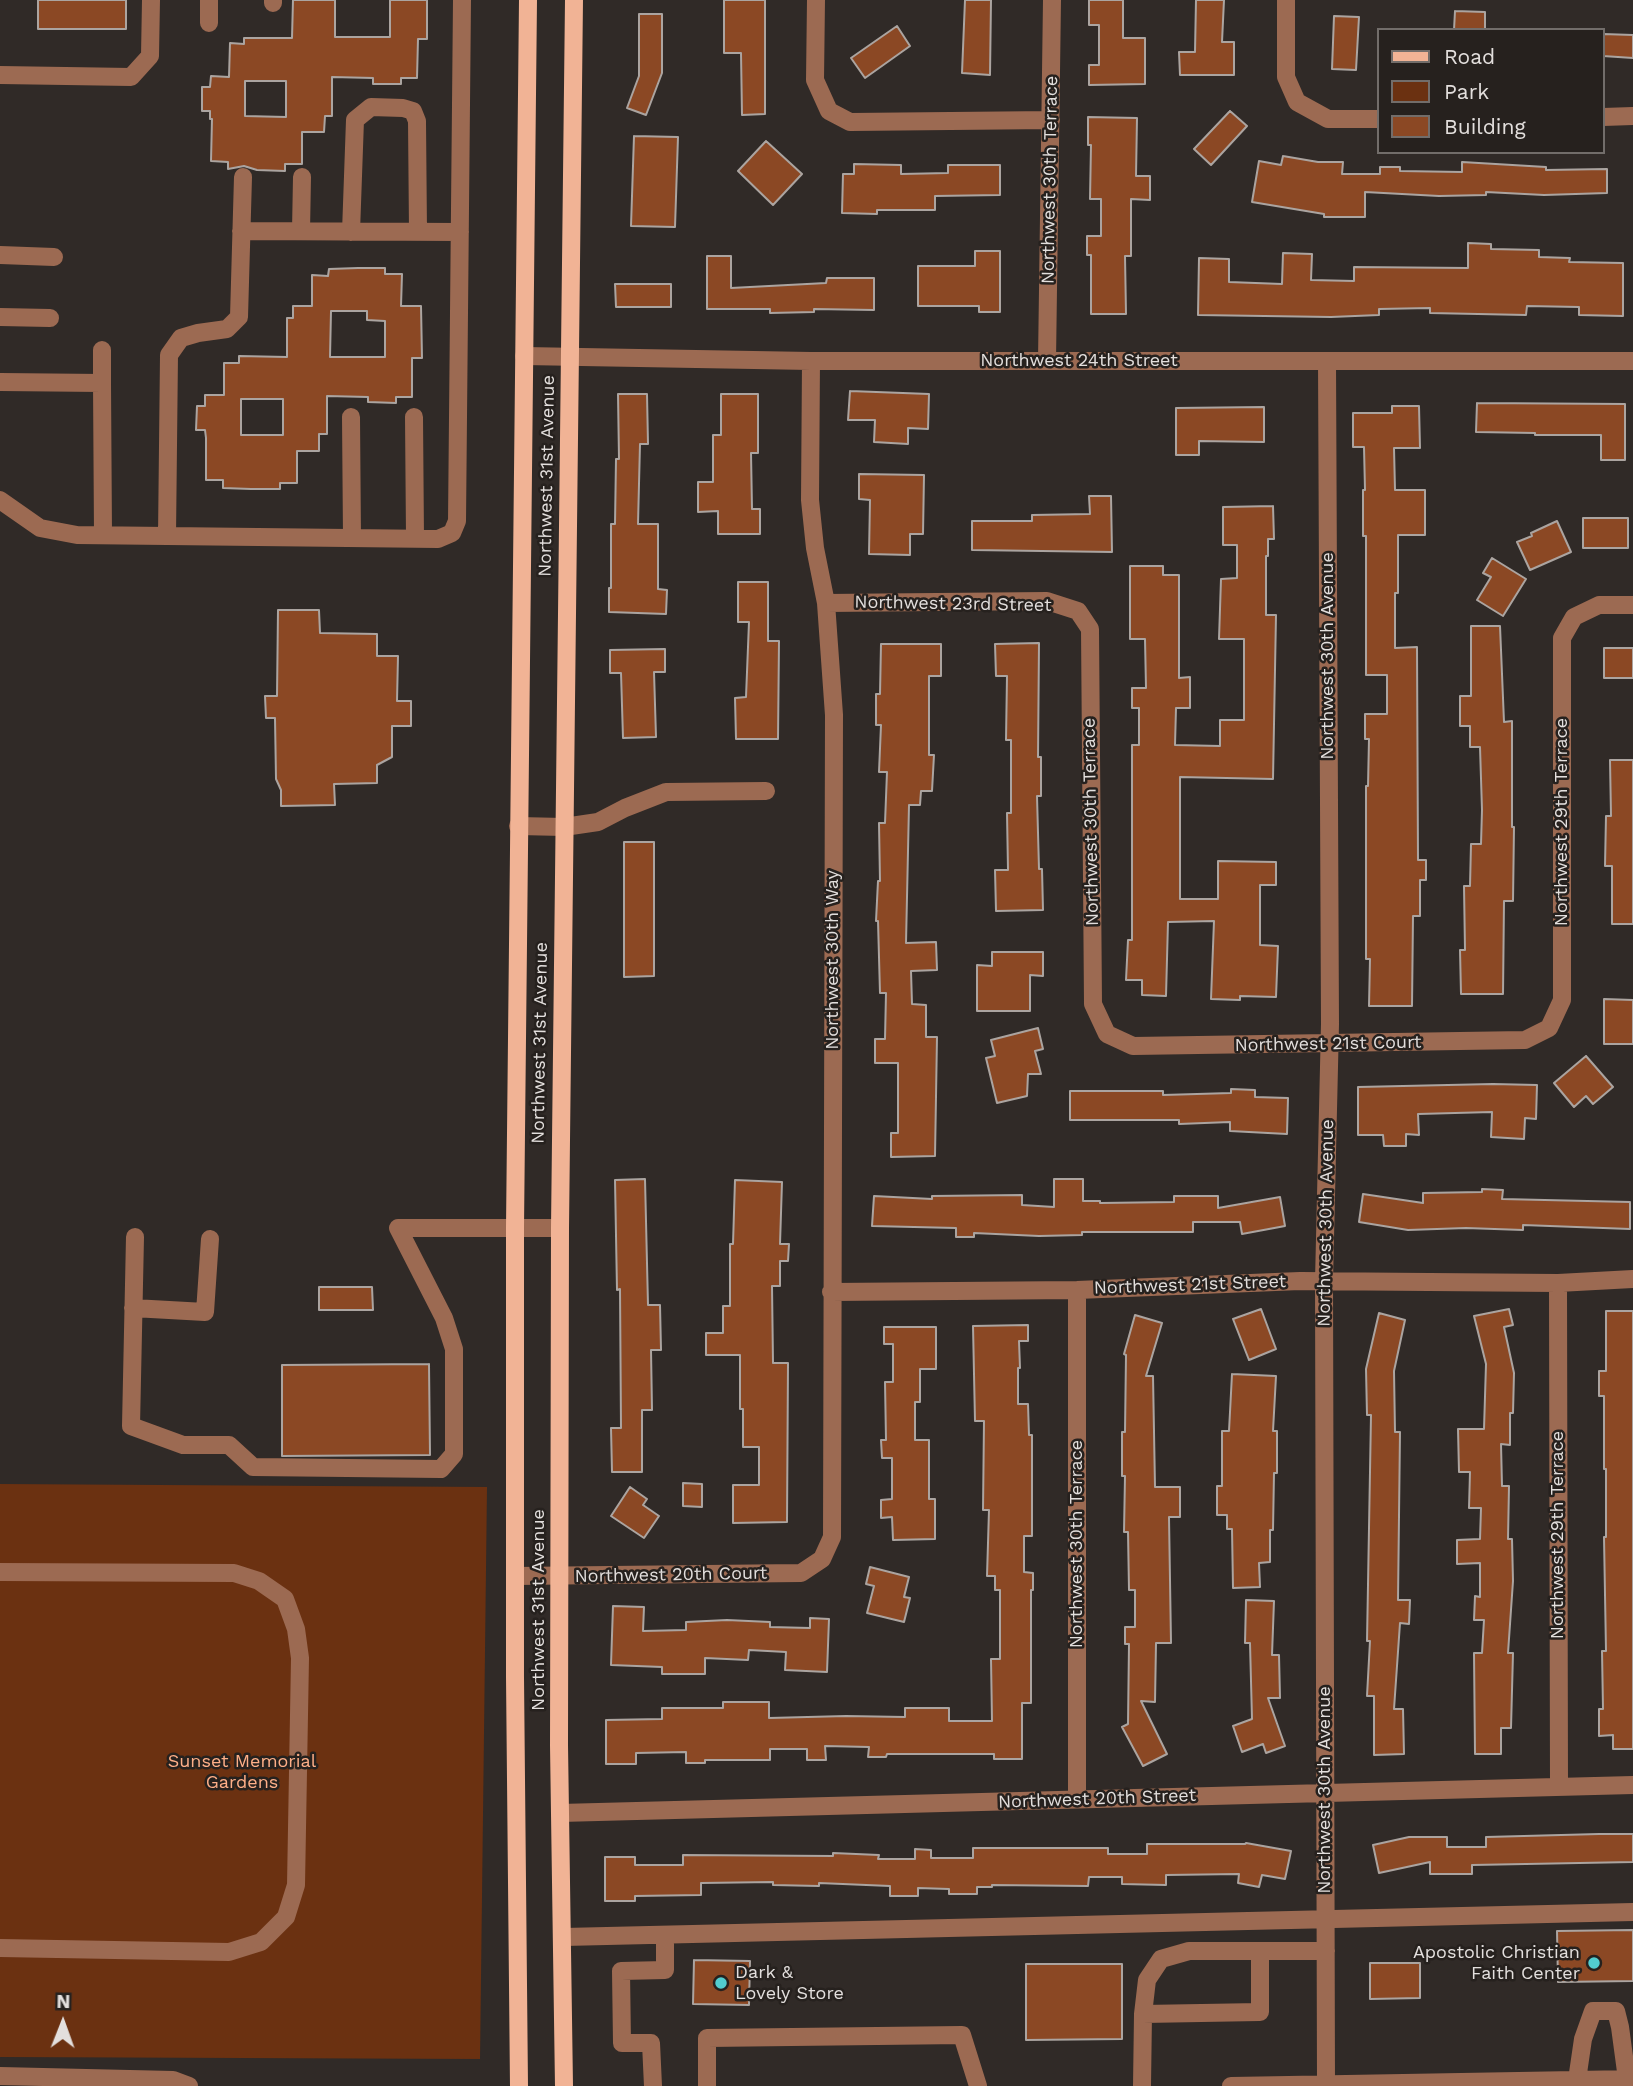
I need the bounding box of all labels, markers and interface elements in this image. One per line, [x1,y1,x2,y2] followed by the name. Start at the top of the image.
[1378,28,1605,154] legend
[1444,44,1495,69] text: Road
[1037,76,1063,284] street label: Northwest 30th Terrace
[1444,79,1489,104] text: Park
[1444,114,1526,139] text: Building
[980,350,1178,372] street label: Northwest 24th Street
[534,375,560,577] street label: Northwest 31st Avenue
[1317,552,1339,760] street label: Northwest 30th Avenue
[854,591,1052,617] street label: Northwest 23rd Street
[1078,718,1104,926] street label: Northwest 30th Terrace
[1551,718,1573,926] street label: Northwest 29th Terrace
[822,870,844,1050] street label: Northwest 30th Way
[527,942,553,1144] street label: Northwest 31st Avenue
[1234,1032,1422,1056] street label: Northwest 21st Court
[1313,1119,1339,1327] street label: Northwest 30th Avenue
[1093,1271,1287,1299] street label: Northwest 21st Street
[1547,1431,1569,1639] street label: Northwest 29th Terrace
[1066,1440,1088,1648] street label: Northwest 30th Terrace
[528,1509,550,1711] street label: Northwest 31st Avenue
[575,1563,767,1587] street label: Northwest 20th Court
[1314,1686,1336,1894] street label: Northwest 30th Avenue
[168,1751,316,1794] park label: Sunset Memorial Gardens
[998,1785,1196,1813] street label: Northwest 20th Street
[1413,1942,1580,1984] place label: Apostolic Christian Faith Center
[1586,1955,1602,1971] marker: Apostolic Christian Faith Center
[735,1962,844,2004] place label: Dark & Lovely Store
[713,1975,729,1991] marker: Dark & Lovely Store
[28,1988,98,2058] north arrow
[56,1990,71,2013] text: N

